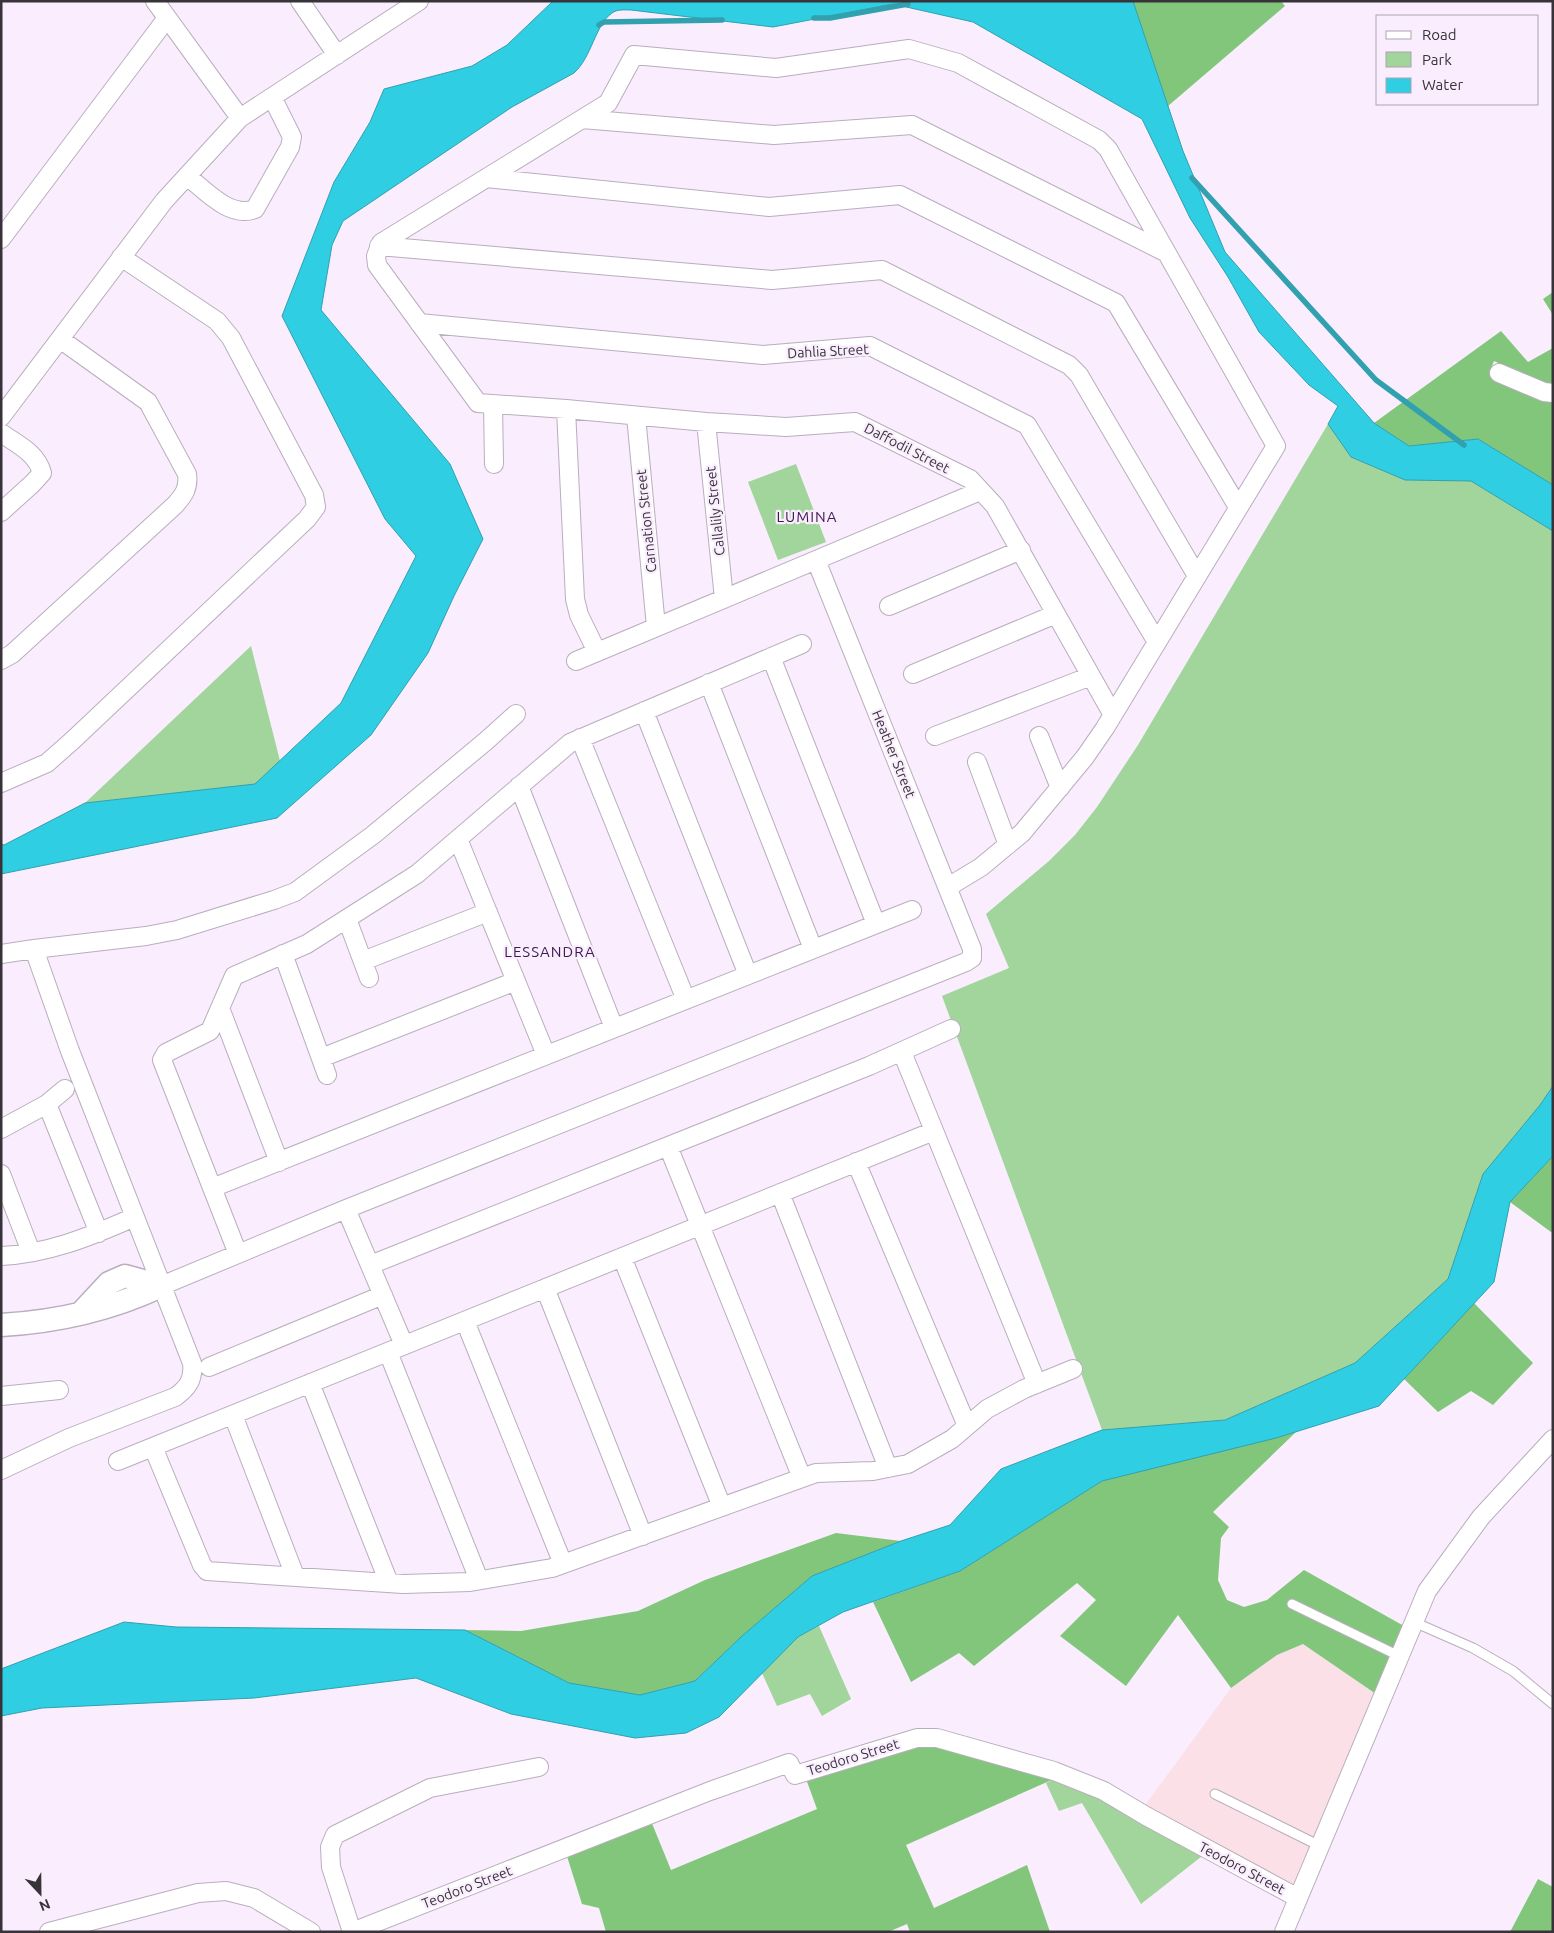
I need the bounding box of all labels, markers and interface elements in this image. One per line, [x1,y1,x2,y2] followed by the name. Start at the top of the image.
[1376,15,1539,105] legend
[1422,26,1457,43] text: Road
[1422,51,1452,68] text: Park
[1422,76,1463,93] text: Water
[787,341,870,361] street label: Dahlia Street
[862,420,953,477] street label: Daffodil Street
[702,465,728,557] street label: Callalily Street
[633,468,659,573] street label: Carnation Street
[776,508,838,525] district label: LUMINA
[869,708,919,801] street label: Heather Street
[504,943,596,960] district label: LESSANDRA
[805,1735,901,1779] street label: Teodoro Street
[1196,1839,1288,1898] street label: Teodoro Street
[420,1862,515,1912] street label: Teodoro Street
[15,1868,65,1918] north arrow
[37,1896,53,1914] text: N

